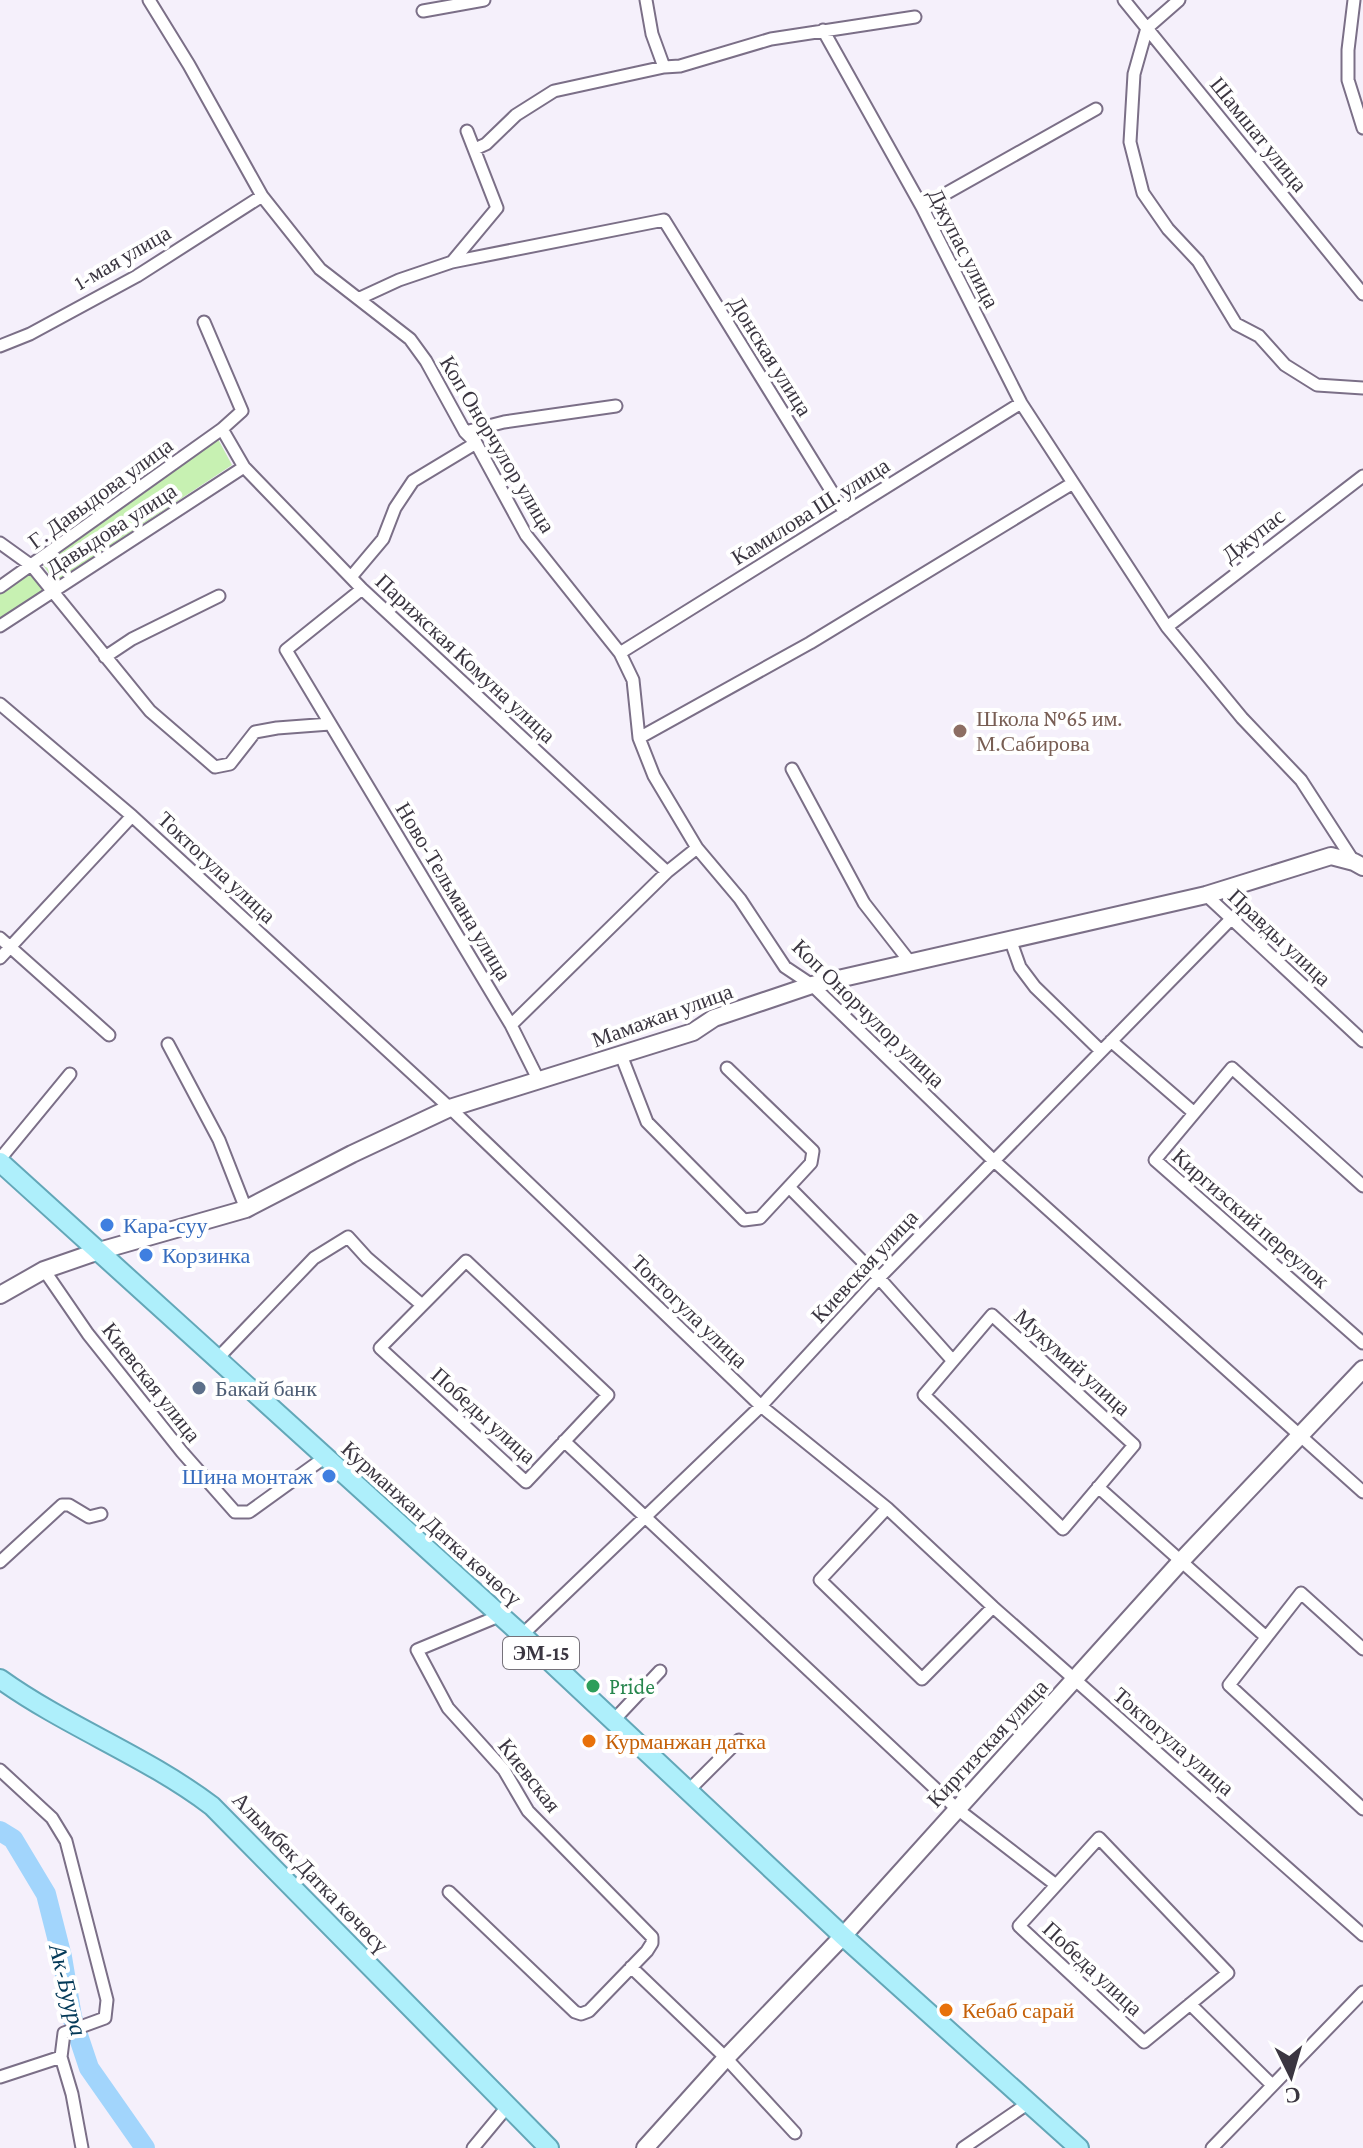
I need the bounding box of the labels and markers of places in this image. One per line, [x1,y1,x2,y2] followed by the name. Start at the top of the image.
[976,706,1122,756] place label: Школа №65 им. М.Сабирова
[951,722,969,740] marker: Школа №65 им. М.Сабирова
[123,1213,207,1238] place label: Кара-суу
[98,1216,116,1234] marker: Кара-суу
[162,1243,250,1268] place label: Корзинка
[137,1246,155,1264] marker: Корзинка
[215,1376,317,1401] place label: Бакай банк
[190,1379,208,1397] marker: Бакай банк
[182,1464,314,1489] place label: Шина монтаж
[320,1467,338,1485] marker: Шина монтаж
[609,1674,655,1699] place label: Pride
[584,1677,602,1695] marker: Pride
[605,1729,766,1754] place label: Курманжан датка
[580,1732,598,1750] marker: Курманжан датка
[962,1998,1074,2023] place label: Кебаб сарай
[937,2001,955,2019] marker: Кебаб сарай

